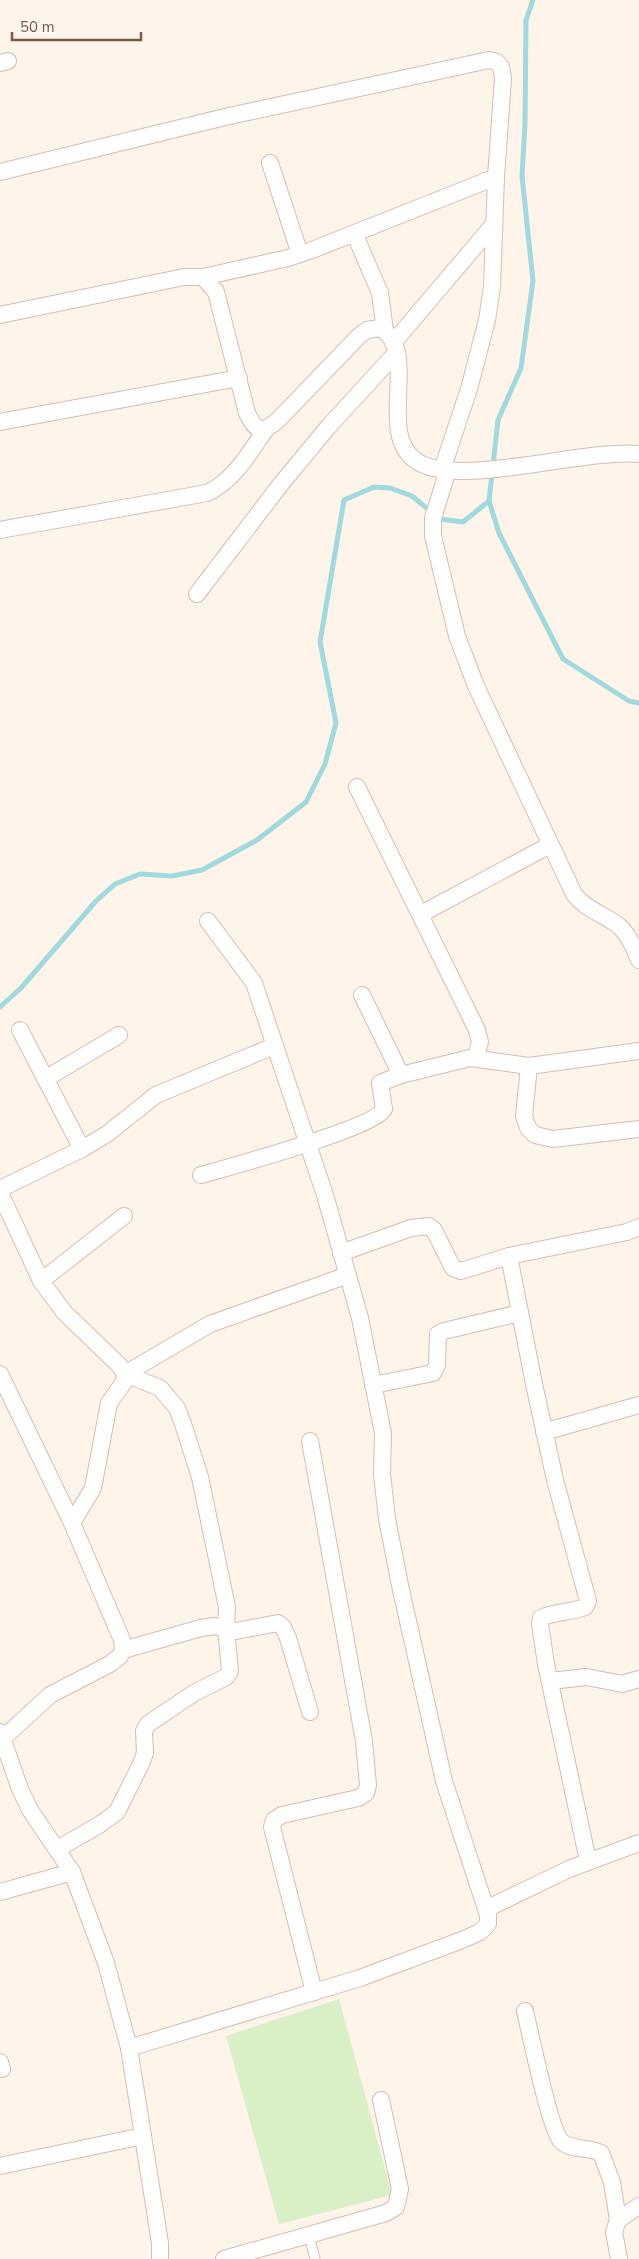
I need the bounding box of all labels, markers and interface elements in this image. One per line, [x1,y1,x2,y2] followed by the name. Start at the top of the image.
[12,10,141,42] scale bar
[20,17,55,37] text: 50 m

